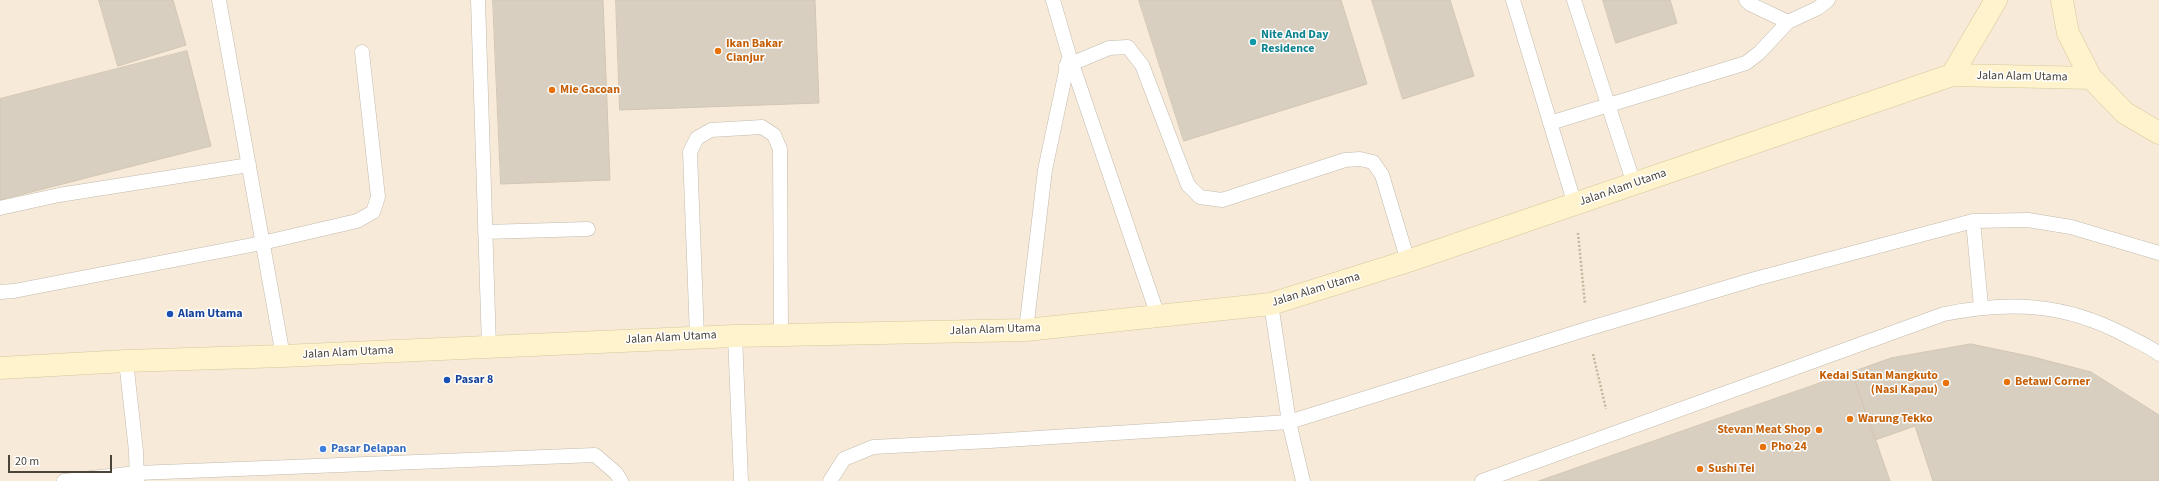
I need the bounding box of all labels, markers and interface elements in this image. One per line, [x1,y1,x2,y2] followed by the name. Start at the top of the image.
[1261,28,1328,56] place label: Nite And Day Residence
[726,37,783,65] place label: Ikan Bakar Cianjur
[1248,37,1258,47] marker: Nite And Day Residence
[713,46,723,56] marker: Ikan Bakar Cianjur
[1976,69,2068,85] street label: Jalan Alam Utama
[560,83,620,97] place label: Mie Gacoan
[547,85,557,95] marker: Mie Gacoan
[1577,166,1669,210] street label: Jalan Alam Utama
[1270,270,1362,310] street label: Jalan Alam Utama
[178,307,243,321] place label: Alam Utama
[165,309,175,319] marker: Alam Utama
[949,321,1041,339] street label: Jalan Alam Utama
[625,328,717,348] street label: Jalan Alam Utama
[302,343,394,363] street label: Jalan Alam Utama
[1819,369,1938,397] place label: Kedai Sutan Mangkuto (Nasi Kapau)
[455,373,493,387] place label: Pasar 8
[442,375,452,385] marker: Pasar 8
[2015,375,2090,389] place label: Betawi Corner
[2002,377,2012,387] marker: Betawi Corner
[1941,378,1951,388] marker: Kedai Sutan Mangkuto (Nasi Kapau)
[1858,412,1933,426] place label: Warung Tekko
[1845,414,1855,424] marker: Warung Tekko
[1717,423,1811,437] place label: Stevan Meat Shop
[1814,425,1824,435] marker: Stevan Meat Shop
[1771,440,1807,454] place label: Pho 24
[331,442,406,456] place label: Pasar Delapan
[1758,442,1768,452] marker: Pho 24
[318,444,328,454] marker: Pasar Delapan
[10,447,114,473] scale bar
[15,453,39,470] text: 20 m
[1708,462,1755,476] place label: Sushi Tei
[1695,464,1705,474] marker: Sushi Tei

